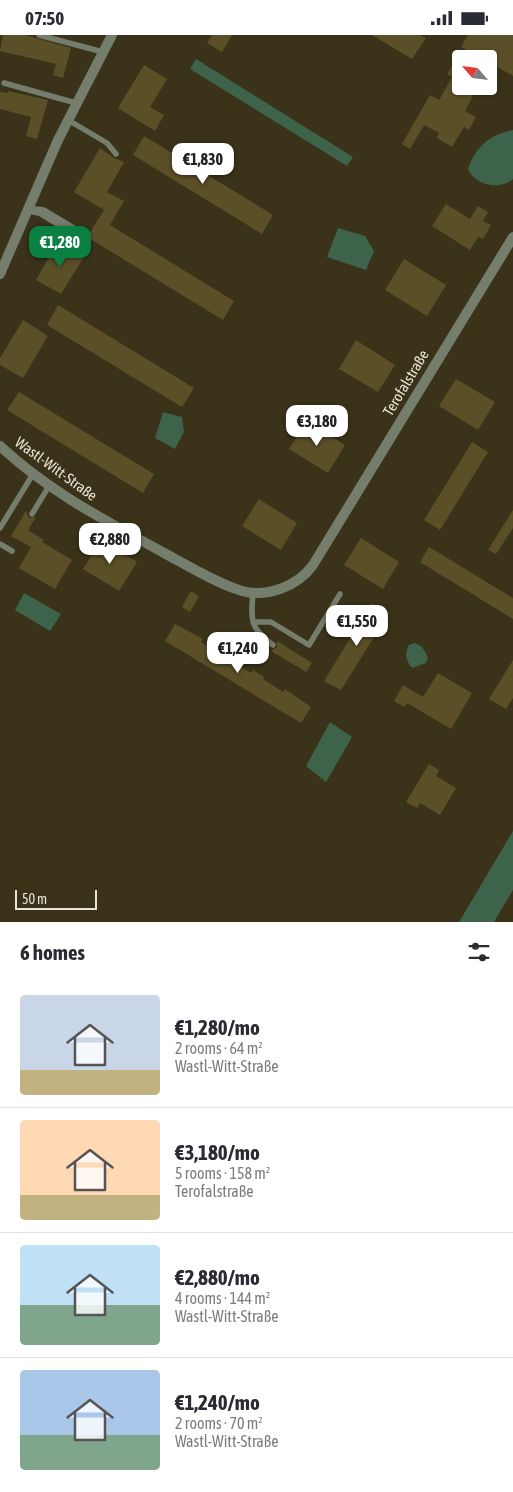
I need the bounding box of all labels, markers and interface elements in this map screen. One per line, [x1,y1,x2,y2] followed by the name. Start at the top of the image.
[25,7,64,29] text: 07:50
[452,50,498,95] north arrow
[452,50,497,95] map controls
[162,143,244,185] pin: €1,830
[183,150,223,168] text: €1,830
[19,225,101,268] pin: €1,280
[40,233,80,251] text: €1,280
[379,347,432,419] street label: Terofalstraße
[276,405,358,447] pin: €3,180
[297,412,337,430] text: €3,180
[12,433,101,504] street label: Wastl-Witt-Straße
[69,523,151,565] pin: €2,880
[90,530,130,548] text: €2,880
[316,605,398,647] pin: €1,550
[337,612,377,630] text: €1,550
[197,631,279,674] pin: €1,240
[218,639,258,657] text: €1,240
[15,887,98,910] scale bar
[22,891,47,907] text: 50 m
[465,938,493,966] icon: filters
[20,940,85,964] text: 6 homes
[60,1015,120,1075] icon: home
[175,1015,260,1039] text: €1,280/mo
[175,1039,263,1057] text: 2 rooms · 64 m²
[175,1057,279,1075] text: Wastl-Witt-Straße
[60,1140,120,1200] icon: home
[175,1140,260,1164] text: €3,180/mo
[175,1164,270,1182] text: 5 rooms · 158 m²
[175,1182,254,1200] text: Terofalstraße
[60,1265,120,1325] icon: home
[175,1265,260,1289] text: €2,880/mo
[175,1289,270,1307] text: 4 rooms · 144 m²
[175,1307,279,1325] text: Wastl-Witt-Straße
[60,1390,120,1450] icon: home
[175,1390,260,1414] text: €1,240/mo
[175,1414,263,1432] text: 2 rooms · 70 m²
[175,1432,279,1450] text: Wastl-Witt-Straße

